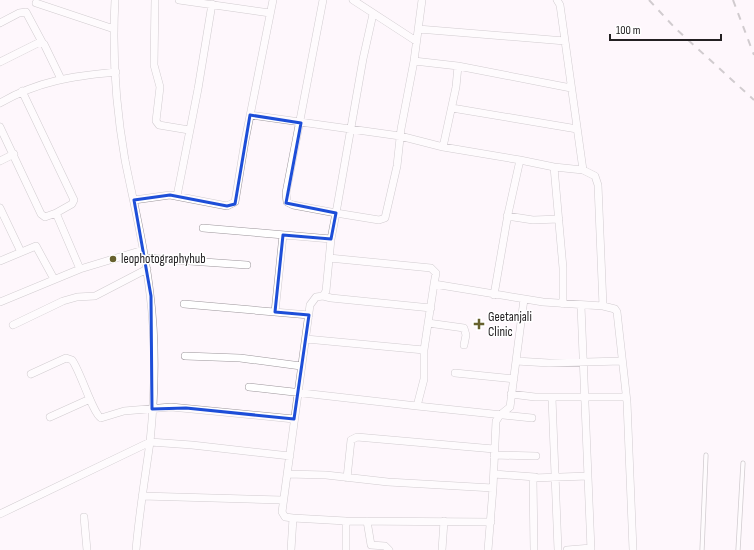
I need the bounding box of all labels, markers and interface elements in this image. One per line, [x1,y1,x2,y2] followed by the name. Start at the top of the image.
[610,16,721,42] scale bar
[616,23,641,38] text: 100 m
[121,251,206,267] place label: leophotographyhub
[108,254,118,264] marker: leophotographyhub
[488,309,532,340] place label: Geetanjali Clinic
[473,318,485,330] marker: Geetanjali Clinic

